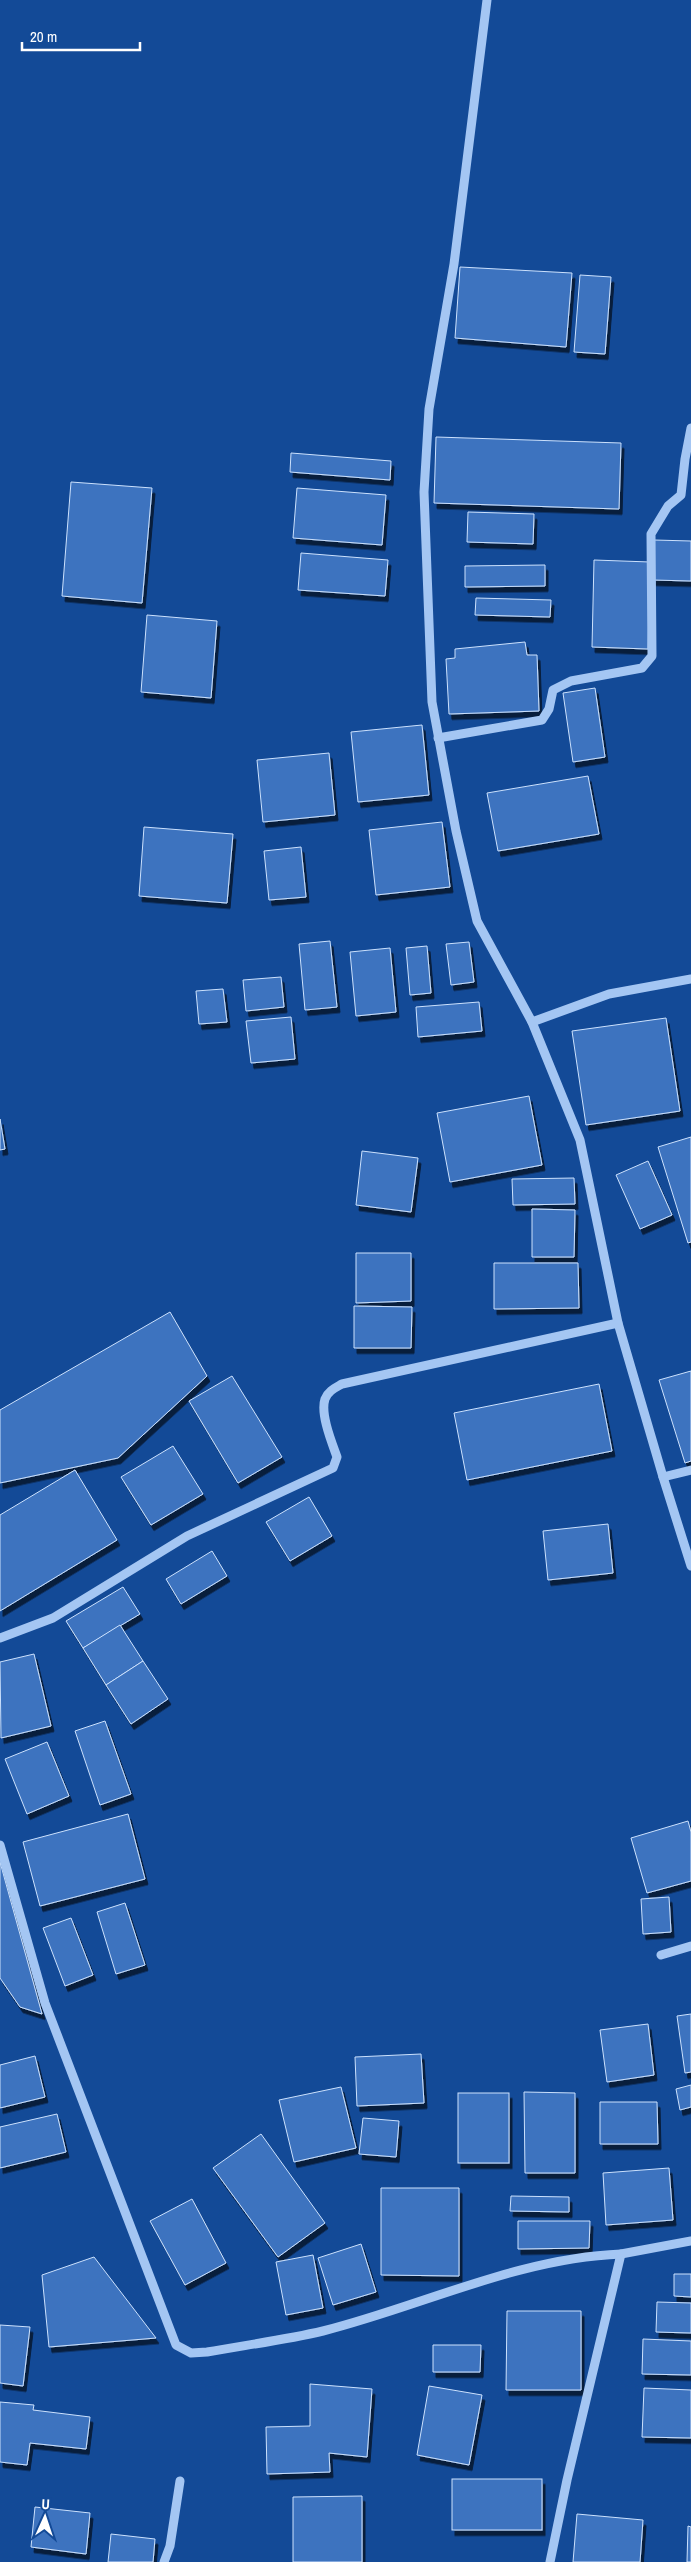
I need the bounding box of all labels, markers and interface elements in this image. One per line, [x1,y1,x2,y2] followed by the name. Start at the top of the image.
[22,20,140,52] scale bar
[30,26,57,47] text: 20 m
[20,2492,70,2542] north arrow
[41,2495,50,2513] text: U

